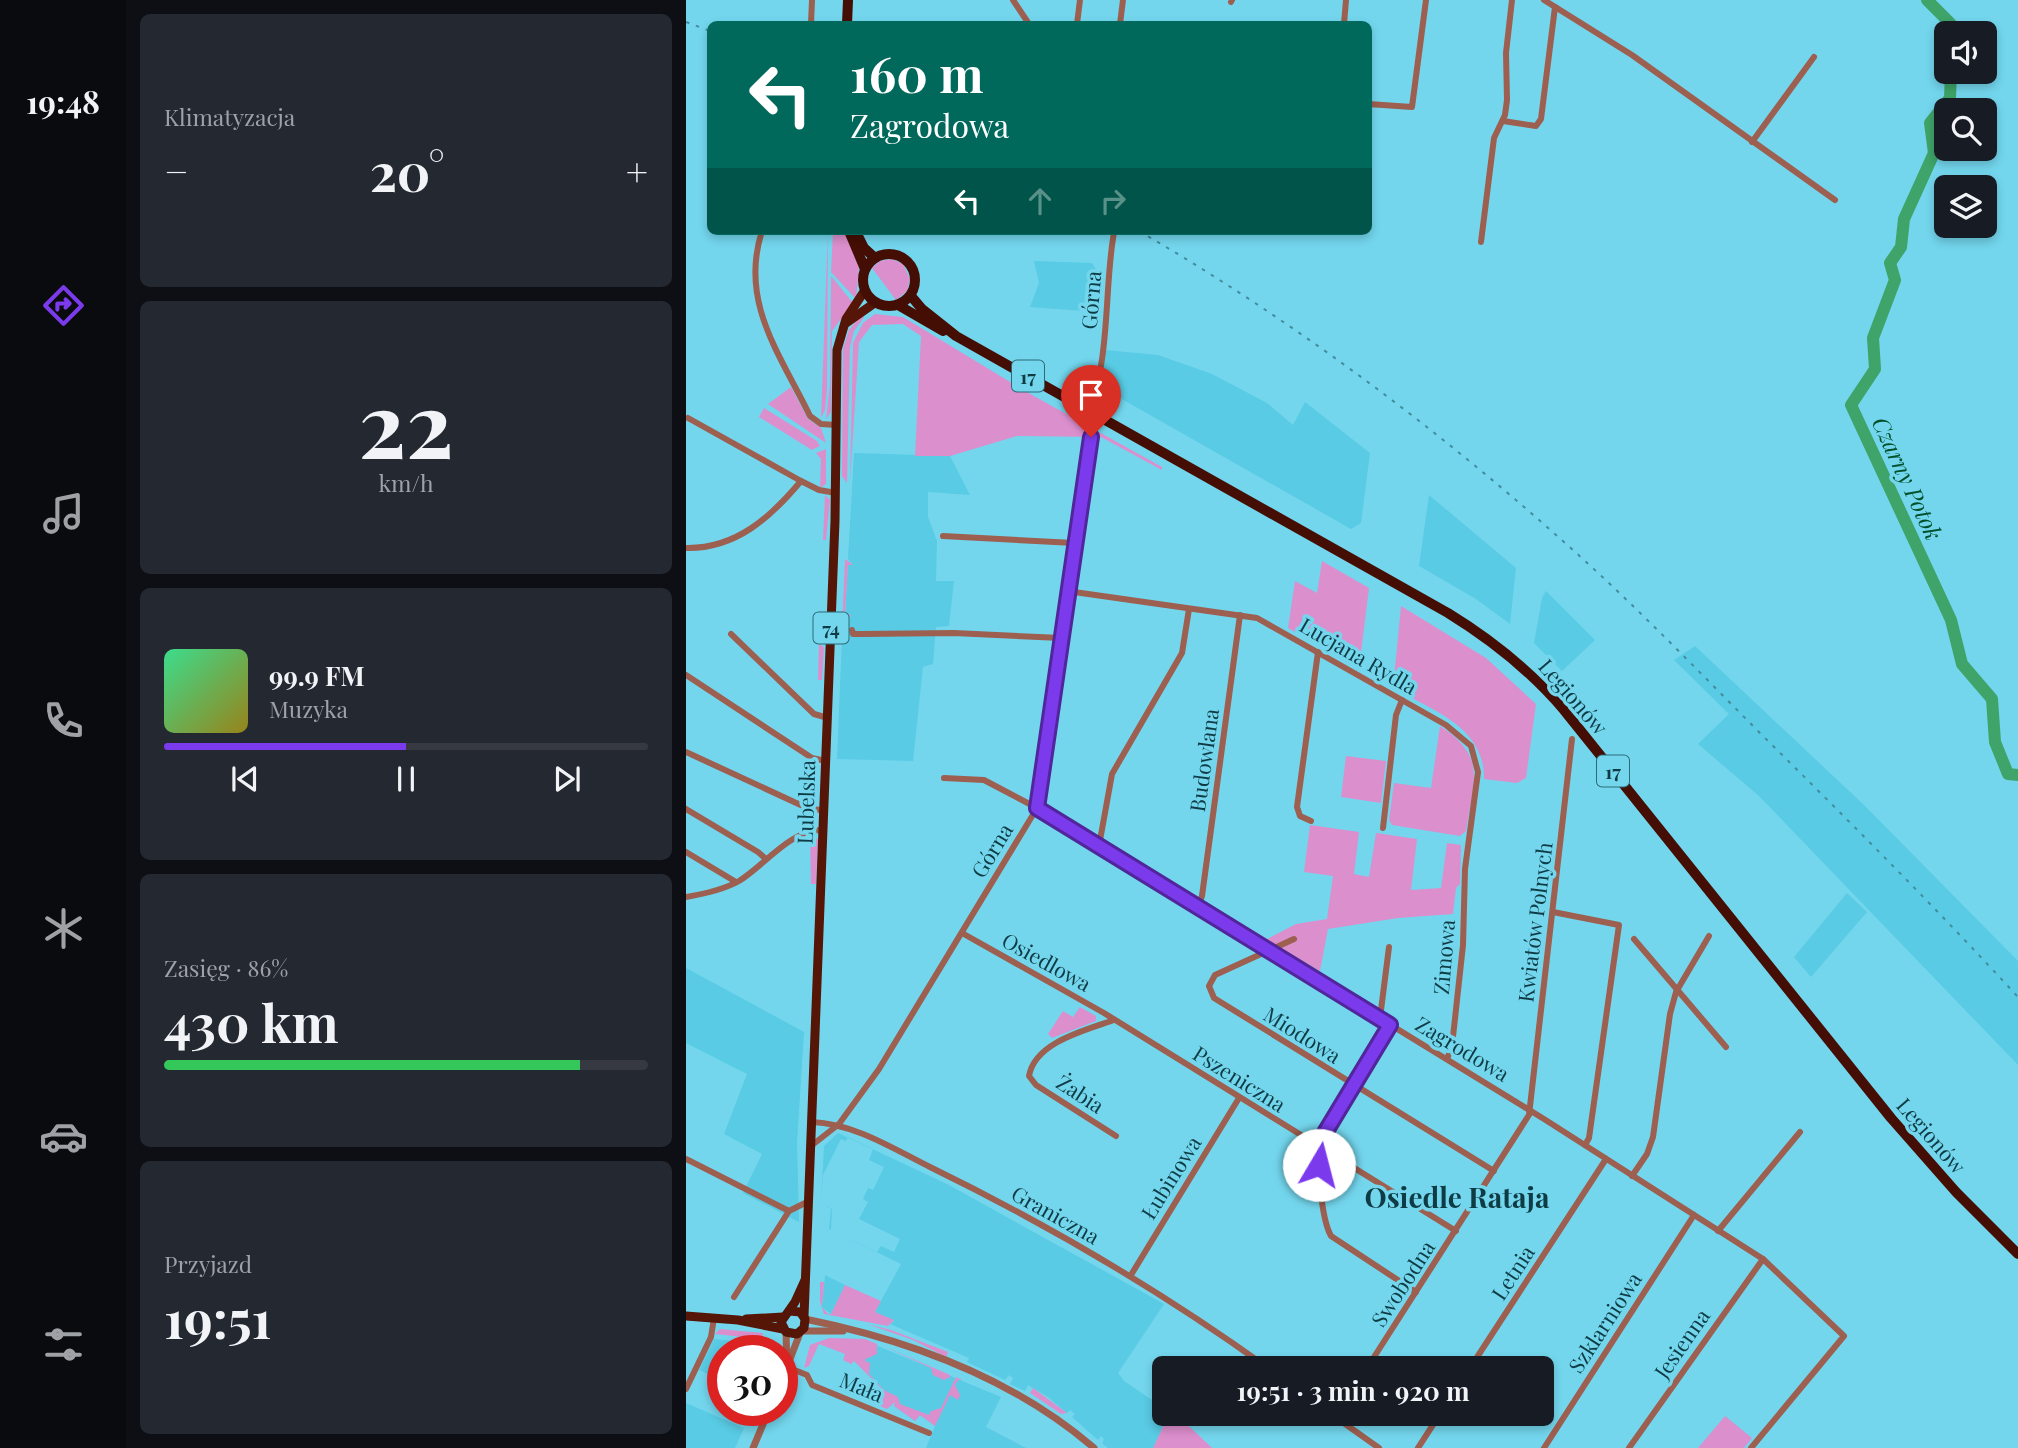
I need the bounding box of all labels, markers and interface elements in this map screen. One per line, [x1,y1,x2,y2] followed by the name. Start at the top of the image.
[1934,21,1997,238] map controls
[1934,21,1997,84] button: sound
[850,40,984,105] text: 160 m
[735,49,826,140] icon: left
[26,79,100,122] text: 19:48
[1934,98,1997,161] button: search
[164,101,295,132] text: Klimatyzacja
[850,103,1009,146] text: Zagrodowa
[370,136,445,205] text: 20°
[164,145,189,196] text: −
[626,145,648,196] text: +
[1934,175,1997,238] button: layers
[948,182,986,220] icon: left
[1021,182,1059,220] icon: ahead
[1094,182,1132,220] icon: right
[1073,269,1107,330] street label: Górna
[39,281,88,330] icon: directions
[1012,360,1044,392] road number: 17
[358,361,454,482] text: 22
[1061,365,1121,437] pin
[1072,376,1110,414] icon: arrive
[1866,411,1950,545] water label: Czarny Potok
[378,467,434,498] text: km/h
[39,489,88,538] icon: music
[1295,610,1423,700] street label: Lucjana Rydla
[814,612,848,643] road number: 74
[1533,652,1615,740] street label: Legionów
[269,658,365,693] text: 99.9 FM
[269,693,348,724] text: Muzyka
[39,696,88,745] icon: phone
[1182,706,1224,813] street label: Budowlana
[1597,756,1629,786] road number: 17
[790,759,820,845] street label: Lubelska
[226,760,264,798] icon: previous
[387,760,425,798] icon: pause
[548,760,586,798] icon: next
[964,817,1018,882] street label: Górna
[1510,840,1558,1004] street label: Kwiatów Polnych
[39,904,88,953] icon: climate
[1426,918,1460,996] street label: Zimowa
[998,925,1097,997] street label: Osiedlowa
[164,952,288,983] text: Zasięg · 86%
[164,987,338,1056] text: 430 km
[1259,999,1347,1069] street label: Miodowa
[1411,1009,1515,1087] street label: Zagrodowa
[1188,1039,1292,1118] street label: Pszeniczna
[1052,1067,1111,1119] street label: Żabia
[1891,1091,1973,1179] street label: Legionów
[39,1112,88,1161] icon: car
[1282,1128,1356,1202] position arrow
[1134,1130,1207,1224] street label: Łubinowa
[1007,1178,1105,1250] street label: Graniczna
[1365,1178,1550,1215] district label: Osiedle Rataja
[1364,1234,1441,1331] street label: Swobodna
[1484,1239,1540,1305] street label: Letnia
[164,1248,252,1279] text: Przyjazd
[1561,1266,1647,1378] street label: Szklarniowa
[164,1283,272,1352] text: 19:51
[1646,1302,1715,1384] street label: Jesienna
[39,1320,88,1369] icon: filters
[707,1335,798,1426] speed limit sign: 30
[836,1365,889,1408] street label: Mała
[1237,1373,1469,1408] text: 19:51 · 3 min · 920 m

